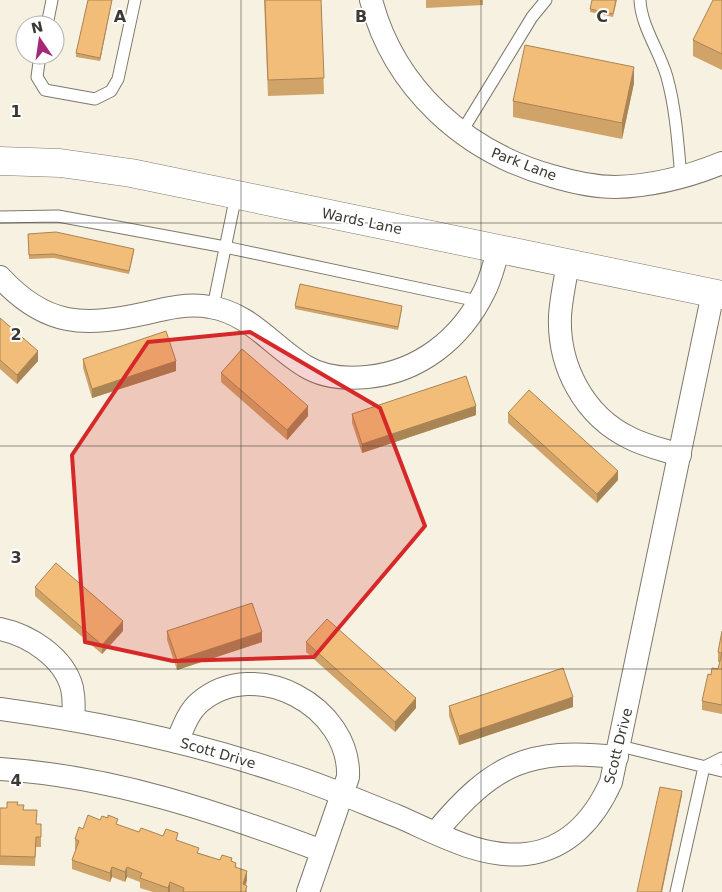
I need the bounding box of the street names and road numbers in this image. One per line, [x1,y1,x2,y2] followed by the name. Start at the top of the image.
[489,144,559,184] street label: Park Lane
[320,205,404,237] street label: Wards Lane
[601,706,635,786] street label: Scott Drive
[178,735,258,771] street label: Scott Drive

